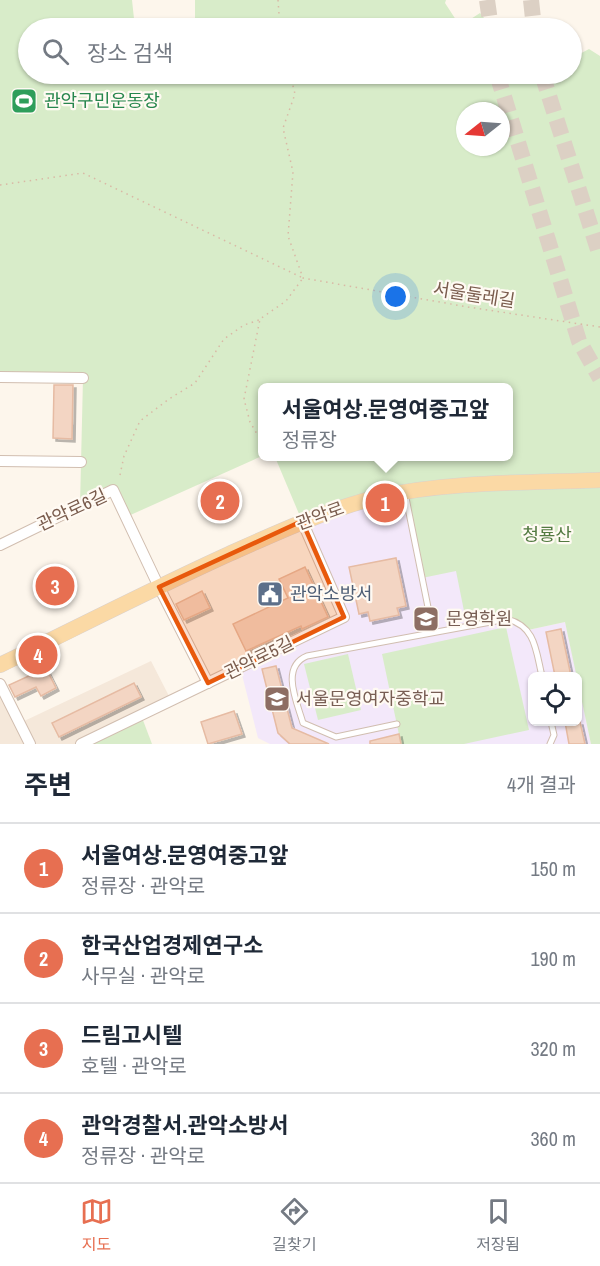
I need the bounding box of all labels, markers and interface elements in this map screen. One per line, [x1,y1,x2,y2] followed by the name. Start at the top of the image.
[18,18,582,84] search box
[39,35,72,68] icon: search
[87,38,173,68] text: 장소 검색
[9,86,39,116] sports icon: 관악구민운동장
[44,88,160,113] place label: 관악구민운동장
[456,102,510,156] north arrow
[431,276,517,313] street label: 서울둘레길
[381,282,410,311] your location
[258,383,513,461] popup
[282,394,489,424] text: 서울여상.문영여중고앞
[282,426,337,453] text: 정류장
[200,478,240,524] pin: 2
[366,480,404,526] pin: 1
[33,482,111,537] street label: 관악로6길
[292,495,347,536] street label: 관악로
[522,522,572,547] park label: 청룡산
[36,564,74,608] pin: 3
[255,579,285,609] public building icon: 관악소방서
[290,581,373,606] place label: 관악소방서
[411,604,441,634] school or university icon: 문영학원
[446,606,512,631] place label: 문영학원
[220,630,298,685] street label: 관악로5길
[18,632,57,678] pin: 4
[528,672,582,726] map controls
[528,672,582,726] button: locate
[262,684,292,714] school or university icon: 서울문영여자중학교
[296,686,445,711] place label: 서울문영여자중학교
[24,767,72,802] text: 주변
[507,771,576,798] text: 4개 결과
[81,840,288,870] text: 서울여상.문영여중고앞
[39,855,48,882] text: 1
[530,855,576,882] text: 150 m
[81,872,205,899] text: 정류장 · 관악로
[81,930,263,960] text: 한국산업경제연구소
[39,945,48,972] text: 2
[530,945,576,972] text: 190 m
[81,962,205,989] text: 사무실 · 관악로
[81,1020,182,1050] text: 드림고시텔
[39,1035,48,1062] text: 3
[530,1035,576,1062] text: 320 m
[81,1052,187,1079] text: 호텔 · 관악로
[81,1110,288,1140] text: 관악경찰서.관악소방서
[39,1125,48,1152] text: 4
[530,1125,576,1152] text: 360 m
[81,1142,205,1169] text: 정류장 · 관악로
[80,1195,113,1255] tab: 지도
[272,1195,316,1255] tab: 길찾기
[476,1195,520,1255] tab: 저장됨

